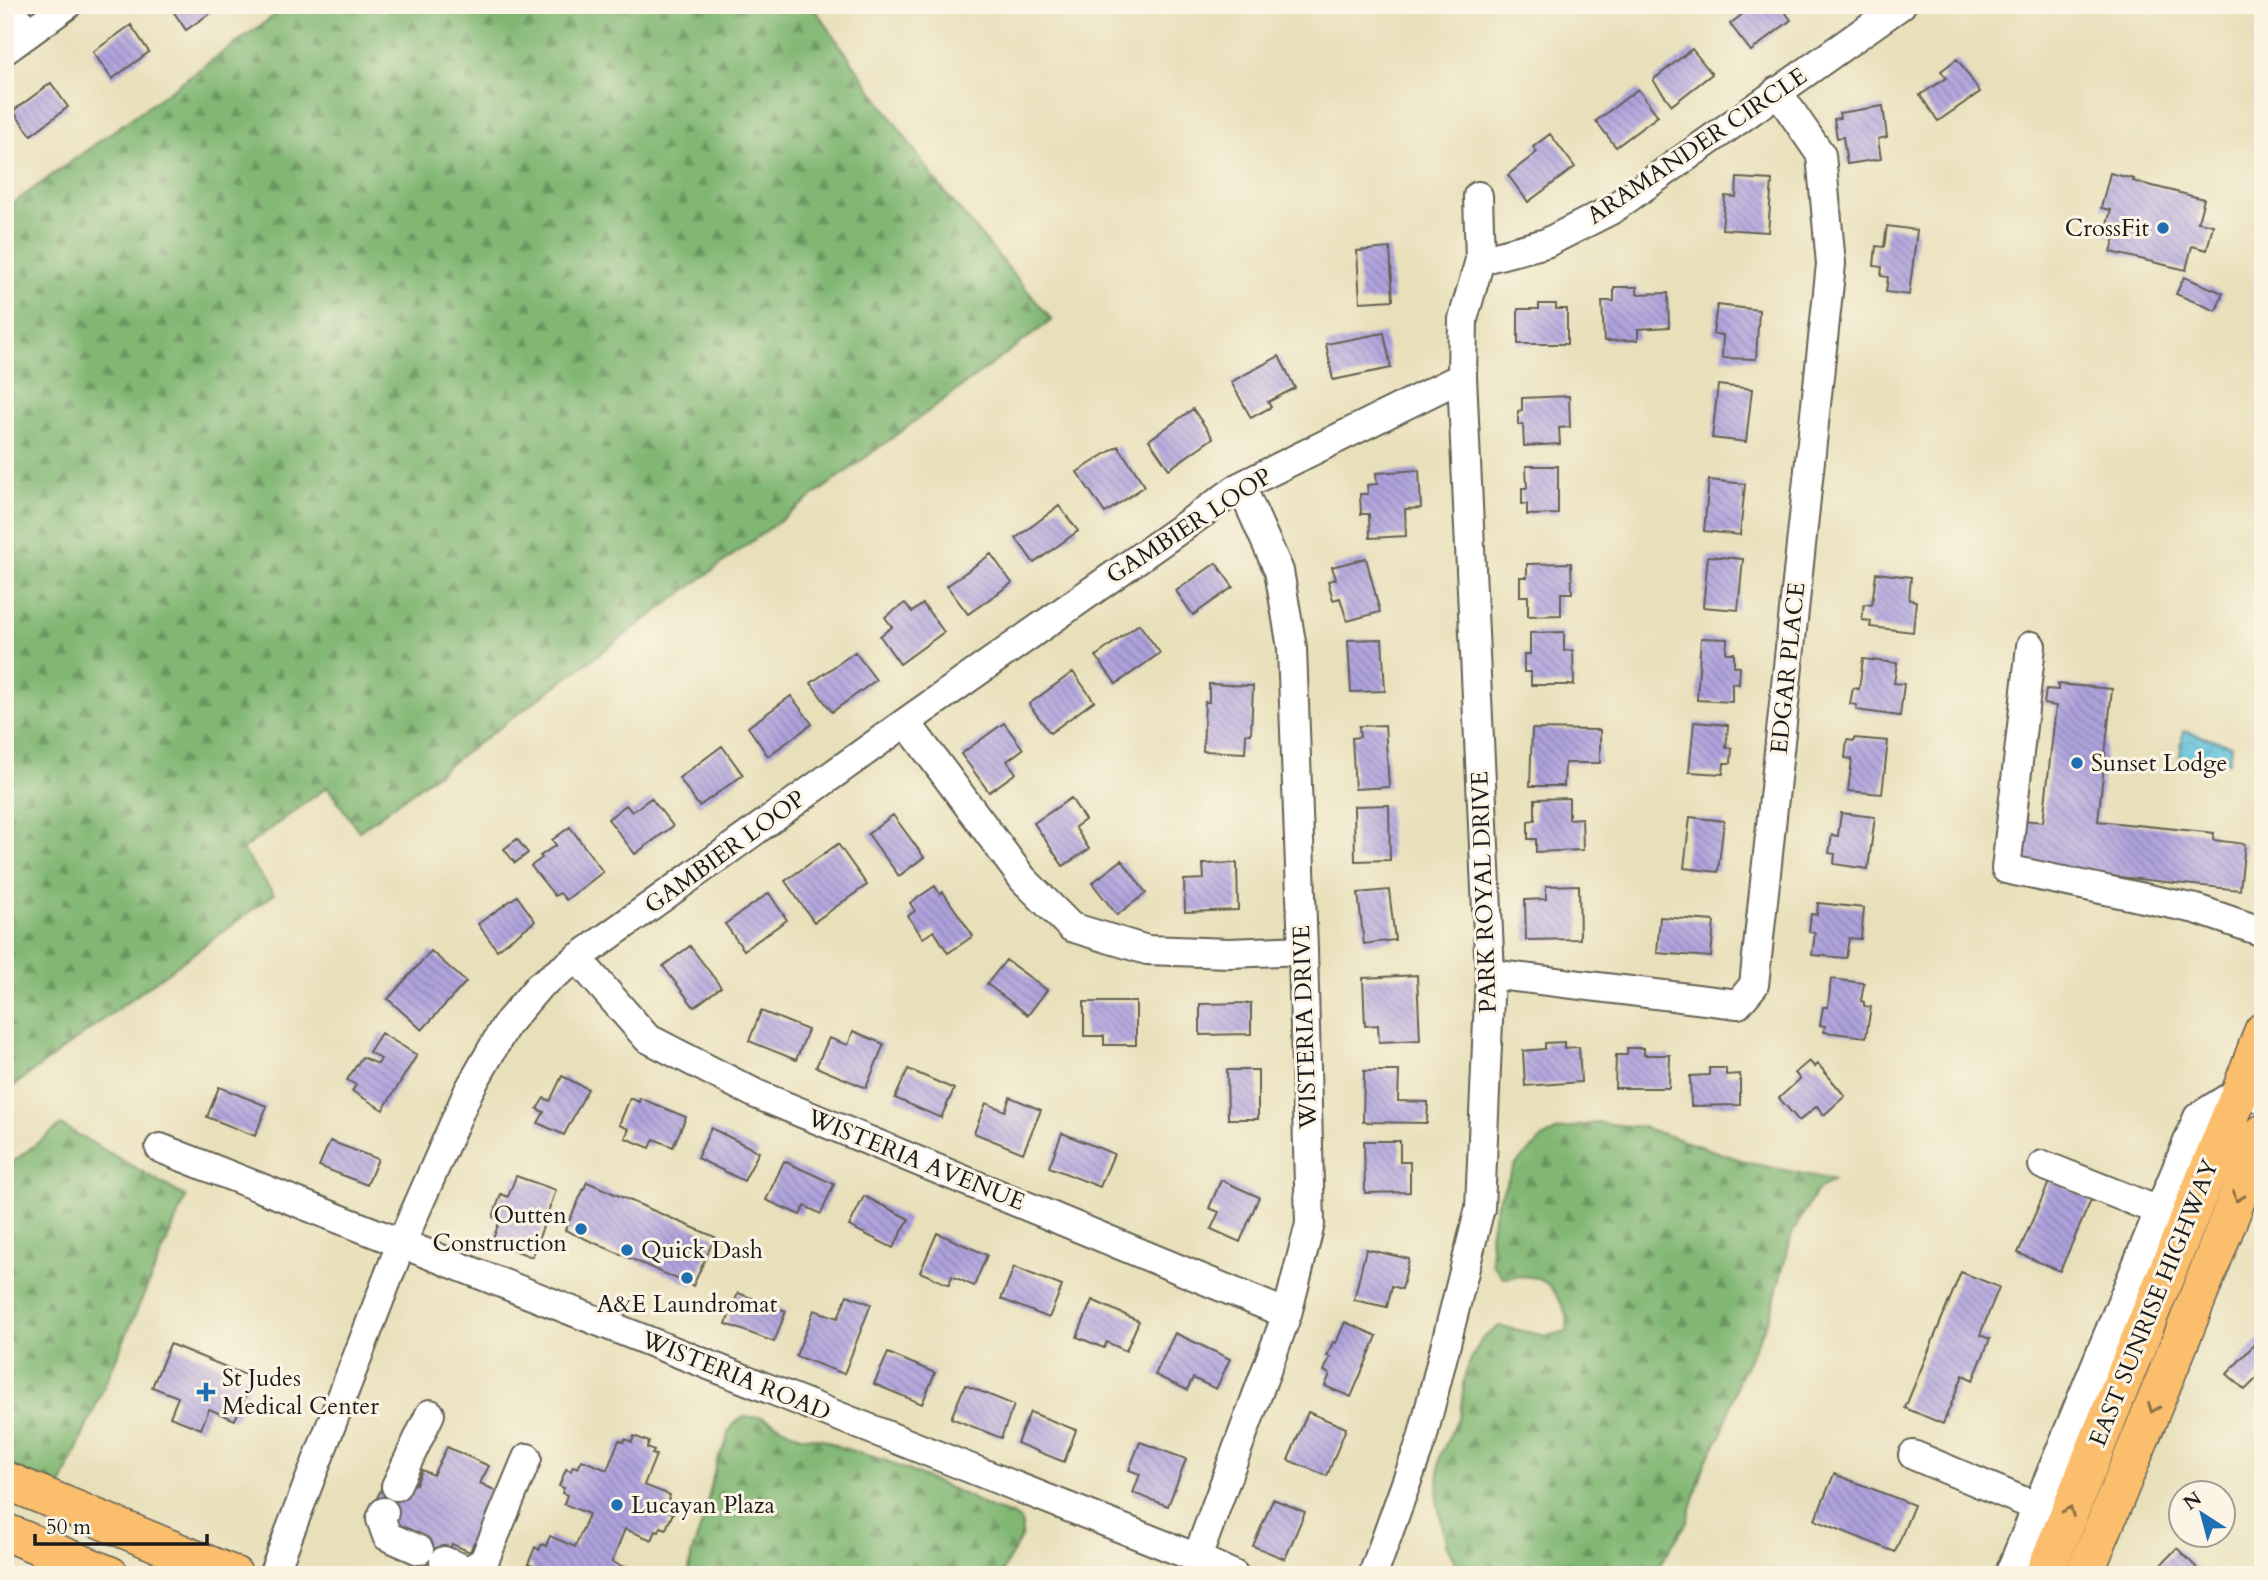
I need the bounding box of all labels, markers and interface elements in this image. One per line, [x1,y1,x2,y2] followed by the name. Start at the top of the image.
[1580,60,1814,232] street label: ARAMANDER CIRCLE
[2065,212,2149,245] place label: CrossFit
[2155,220,2171,236] marker: CrossFit
[1100,460,1278,592] street label: GAMBIER LOOP
[1763,581,1813,755] street label: EDGAR PLACE
[2091,747,2227,780] place label: Sunset Lodge
[2069,755,2085,771] marker: Sunset Lodge
[1463,770,1505,1014] street label: PARK ROYAL DRIVE
[638,782,812,922] street label: GAMBIER LOOP
[1285,924,1325,1131] street label: WISTERIA DRIVE
[801,1101,1030,1219] street label: WISTERIA AVENUE
[2081,1154,2227,1451] street label: EAST SUNRISE HIGHWAY
[2232,1190,2246,1202] one-way arrow
[433,1199,567,1260] place label: Outten Construction
[573,1221,589,1237] marker: Outten Construction
[641,1234,763,1267] place label: Quick Dash
[619,1242,635,1258] marker: Quick Dash
[679,1270,695,1286] marker: A&E Laundromat
[597,1288,778,1321] place label: A&E Laundromat
[636,1323,836,1429] street label: WISTERIA ROAD
[222,1362,379,1423] place label: St Judes Medical Center
[196,1382,216,1402] marker: St Judes Medical Center
[2147,1401,2161,1413] one-way arrow
[2166,1478,2236,1548] north arrow
[2178,1485,2207,1516] text: N
[631,1489,776,1522] place label: Lucayan Plaza
[609,1497,625,1513] marker: Lucayan Plaza
[35,1503,206,1547] scale bar
[2061,1506,2075,1518] one-way arrow
[46,1513,91,1542] text: 50 m

